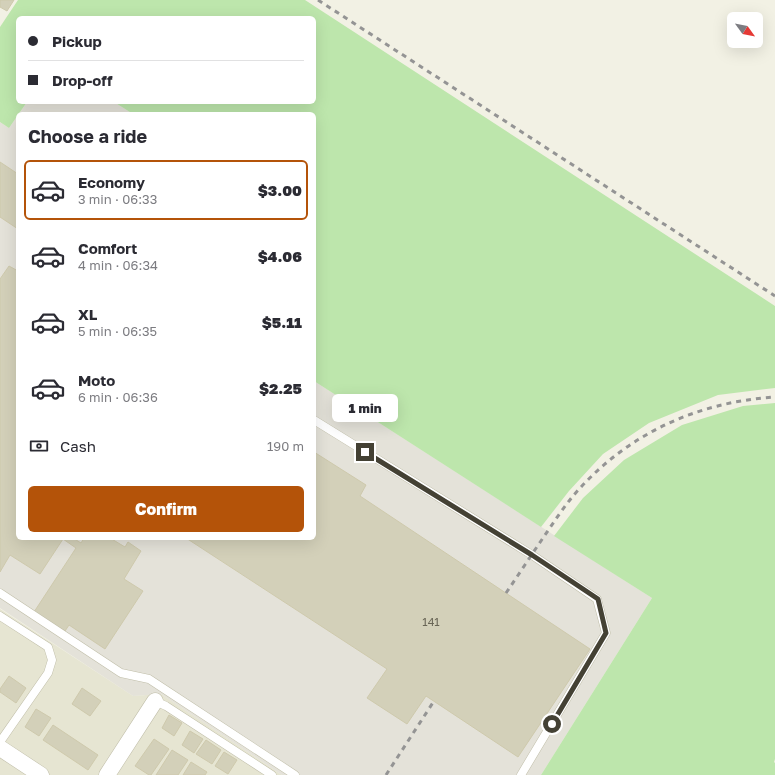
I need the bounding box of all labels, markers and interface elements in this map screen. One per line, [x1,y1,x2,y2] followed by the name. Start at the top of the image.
[727,12,763,48] north arrow
[727,12,763,48] map controls
[52,32,102,50] text: Pickup
[52,71,112,89] text: Drop-off
[28,125,147,147] text: Choose a ride
[30,172,66,208] icon: car
[78,173,145,191] text: Economy
[258,181,302,199] text: $3.00
[78,191,157,207] text: 3 min · 06:33
[30,238,66,274] icon: car
[78,239,137,257] text: Comfort
[258,247,302,265] text: $4.06
[78,257,158,273] text: 4 min · 06:34
[30,304,66,340] icon: car
[78,305,97,323] text: XL
[262,313,302,331] text: $5.11
[78,323,157,339] text: 5 min · 06:35
[30,370,66,406] icon: car
[78,371,115,389] text: Moto
[259,379,302,397] text: $2.25
[78,389,158,405] text: 6 min · 06:36
[332,394,398,422] callout: 1 min
[348,400,382,416] text: 1 min
[28,435,50,457] icon: cash
[60,437,96,455] text: Cash
[267,438,304,454] text: 190 m
[356,443,374,461] route end
[28,486,304,532] button: Confirm
[422,615,440,628] house number: 141
[543,715,561,733] route start

